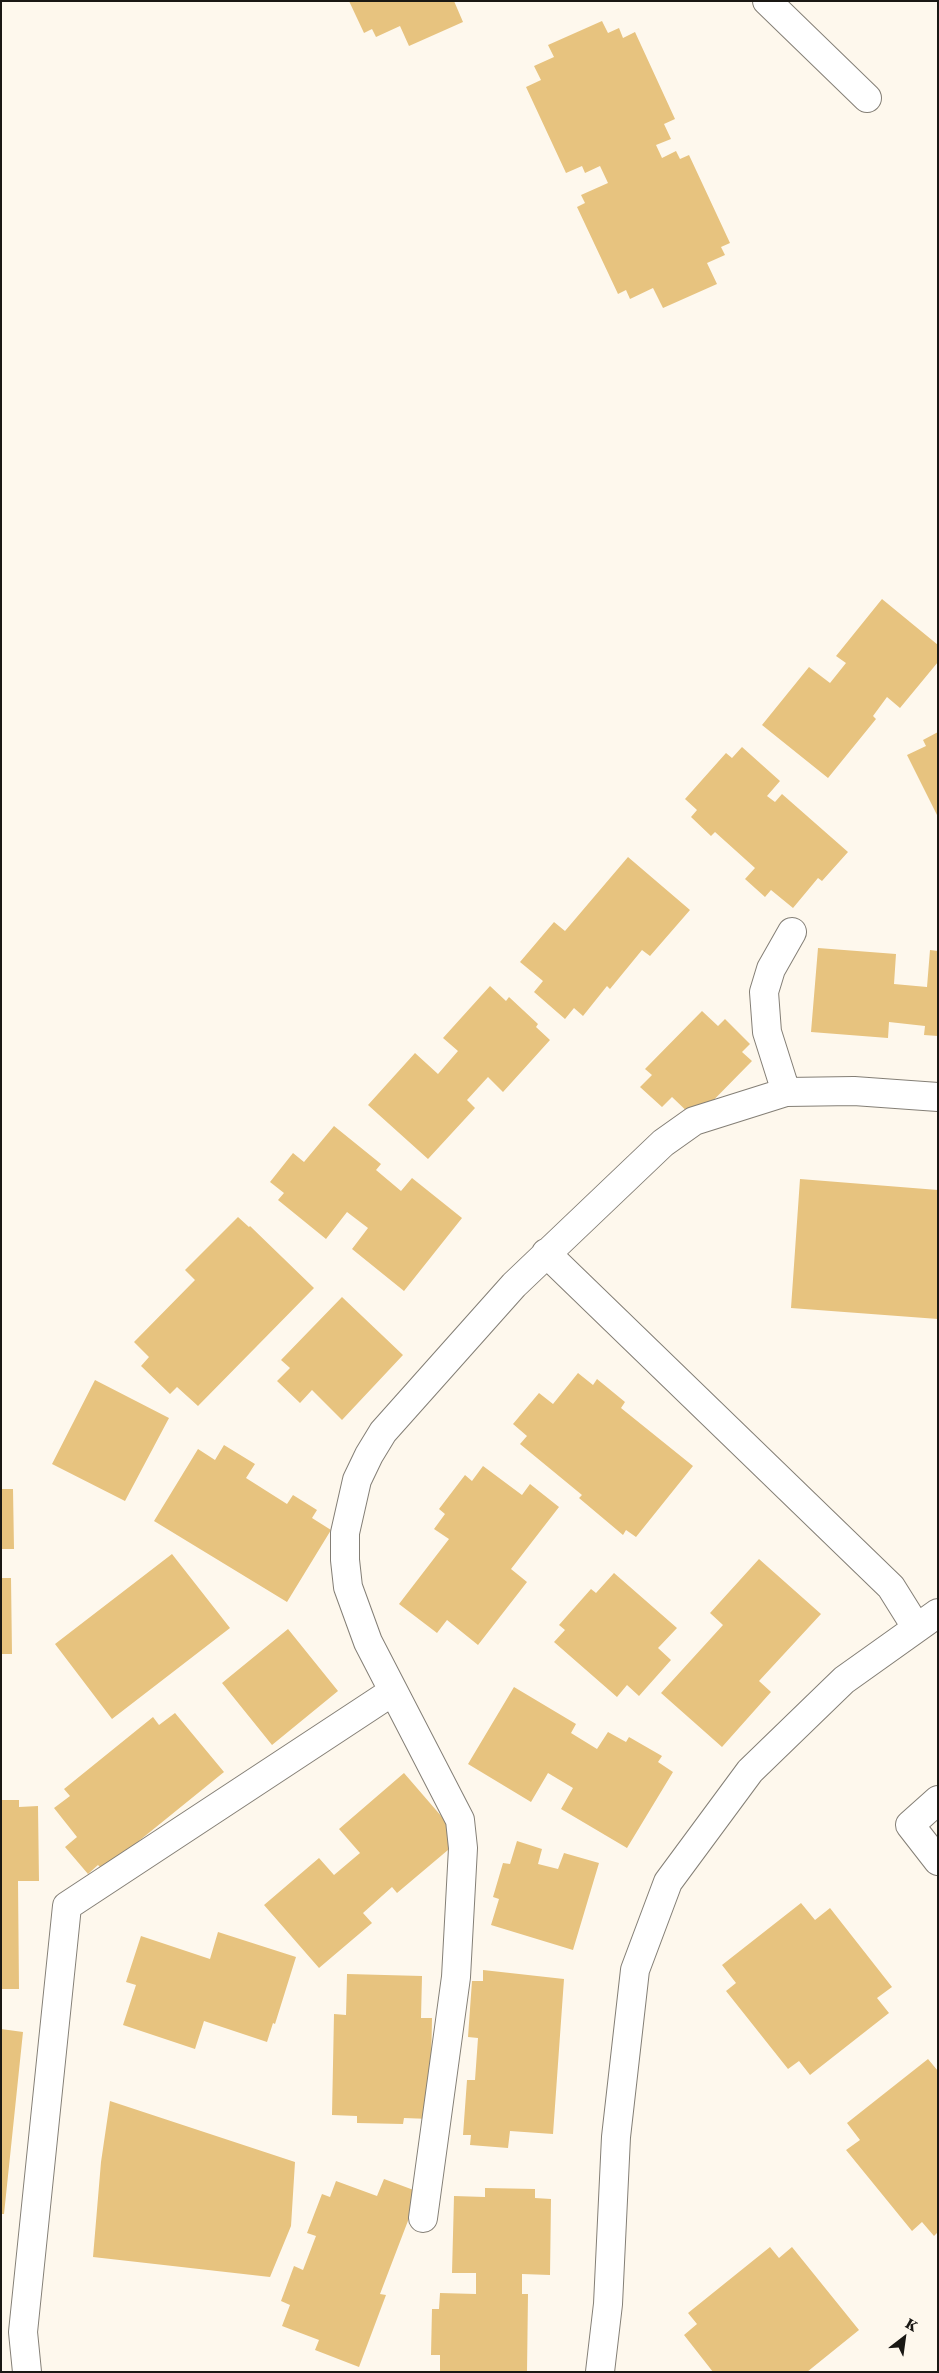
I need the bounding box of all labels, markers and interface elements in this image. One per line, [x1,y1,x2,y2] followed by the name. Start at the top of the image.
[879,2313,929,2363] north arrow
[903,2315,920,2335] text: K

